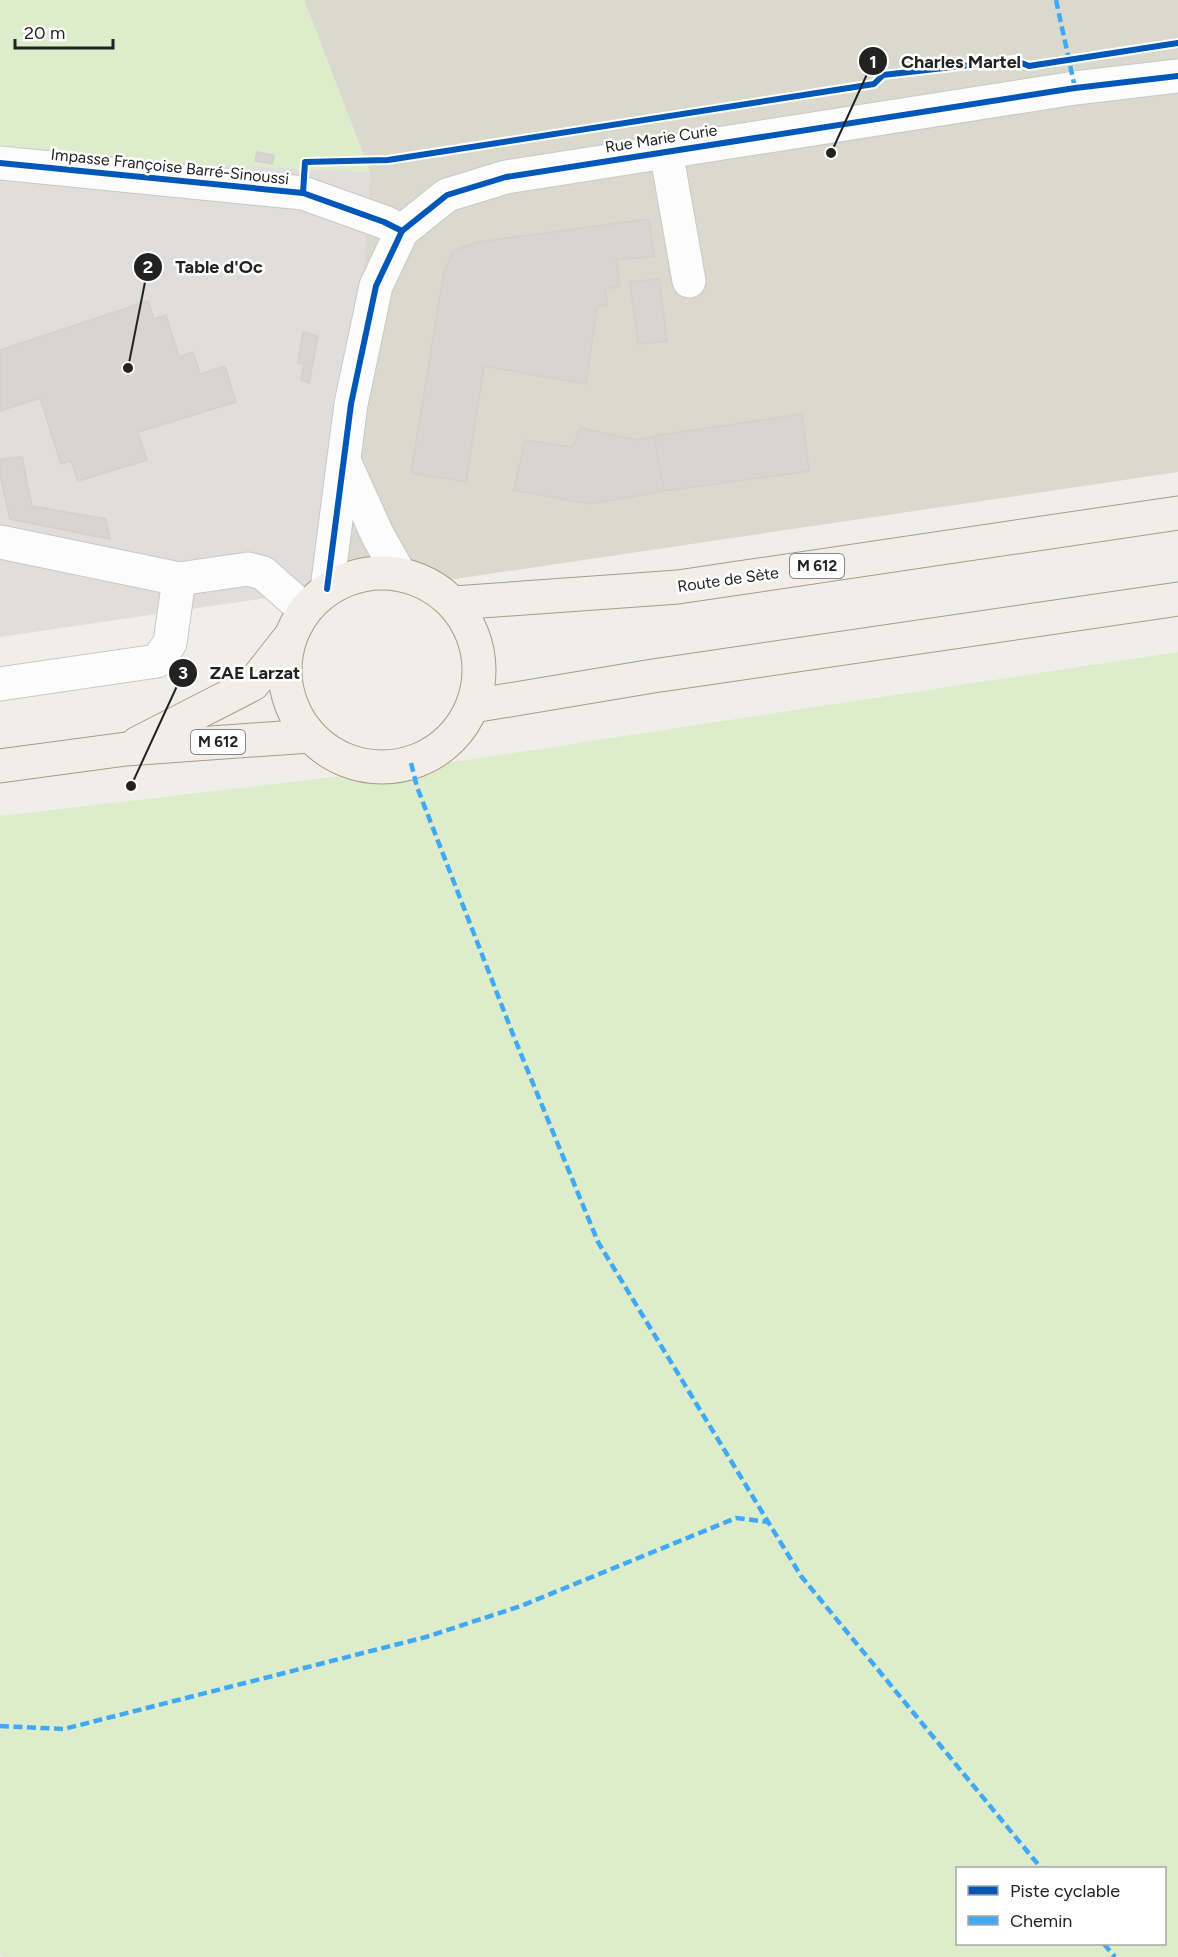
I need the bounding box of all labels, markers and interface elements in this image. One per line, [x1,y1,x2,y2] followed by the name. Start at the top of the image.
[15,12,112,50] scale bar
[24,22,65,44] text: 20 m
[858,43,1033,79] callout: Charles Martel
[869,51,877,73] text: 1
[901,51,1021,73] text: Charles Martel
[604,120,719,157] street label: Rue Marie Curie
[50,145,290,188] street label: Impasse Françoise Barré-Sinoussi
[133,249,275,285] callout: Table d'Oc
[143,256,153,278] text: 2
[175,256,263,278] text: Table d'Oc
[790,554,844,578] road number: M 612
[676,563,780,596] street label: Route de Sète
[168,655,313,691] callout: ZAE Larzat
[178,662,188,684] text: 3
[210,662,300,684] text: ZAE Larzat
[191,730,245,754] road number: M 612
[956,1867,1166,1945] legend
[1010,1880,1120,1902] text: Piste cyclable
[1010,1910,1072,1932] text: Chemin

